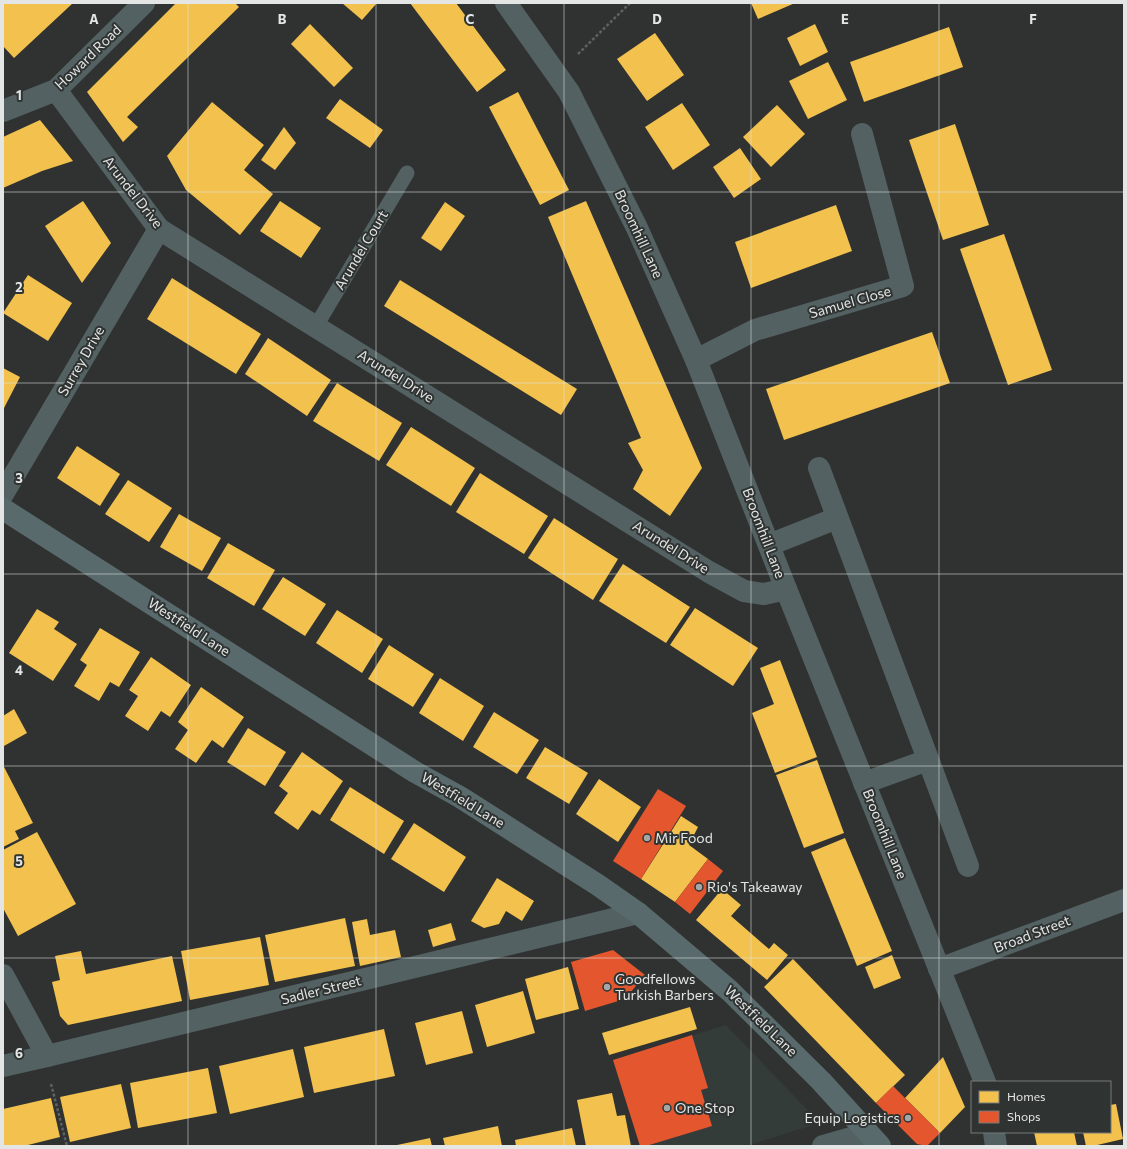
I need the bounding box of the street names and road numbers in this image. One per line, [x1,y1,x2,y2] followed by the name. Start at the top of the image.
[51,21,124,93] street label: Howard Road
[100,152,167,231] street label: Arundel Drive
[612,187,667,281] street label: Broomhill Lane
[330,207,391,293] street label: Arundel Court
[807,282,893,321] street label: Samuel Close
[54,323,107,399] street label: Surrey Drive
[355,345,438,406] street label: Arundel Drive
[739,485,790,580] street label: Broomhill Lane
[630,516,713,577] street label: Arundel Drive
[145,594,233,659] street label: Westfield Lane
[418,768,508,831] street label: Westfield Lane
[860,786,911,881] street label: Broomhill Lane
[991,911,1073,956] street label: Broad Street
[279,971,363,1008] street label: Sadler Street
[722,982,801,1060] street label: Westfield Lane

